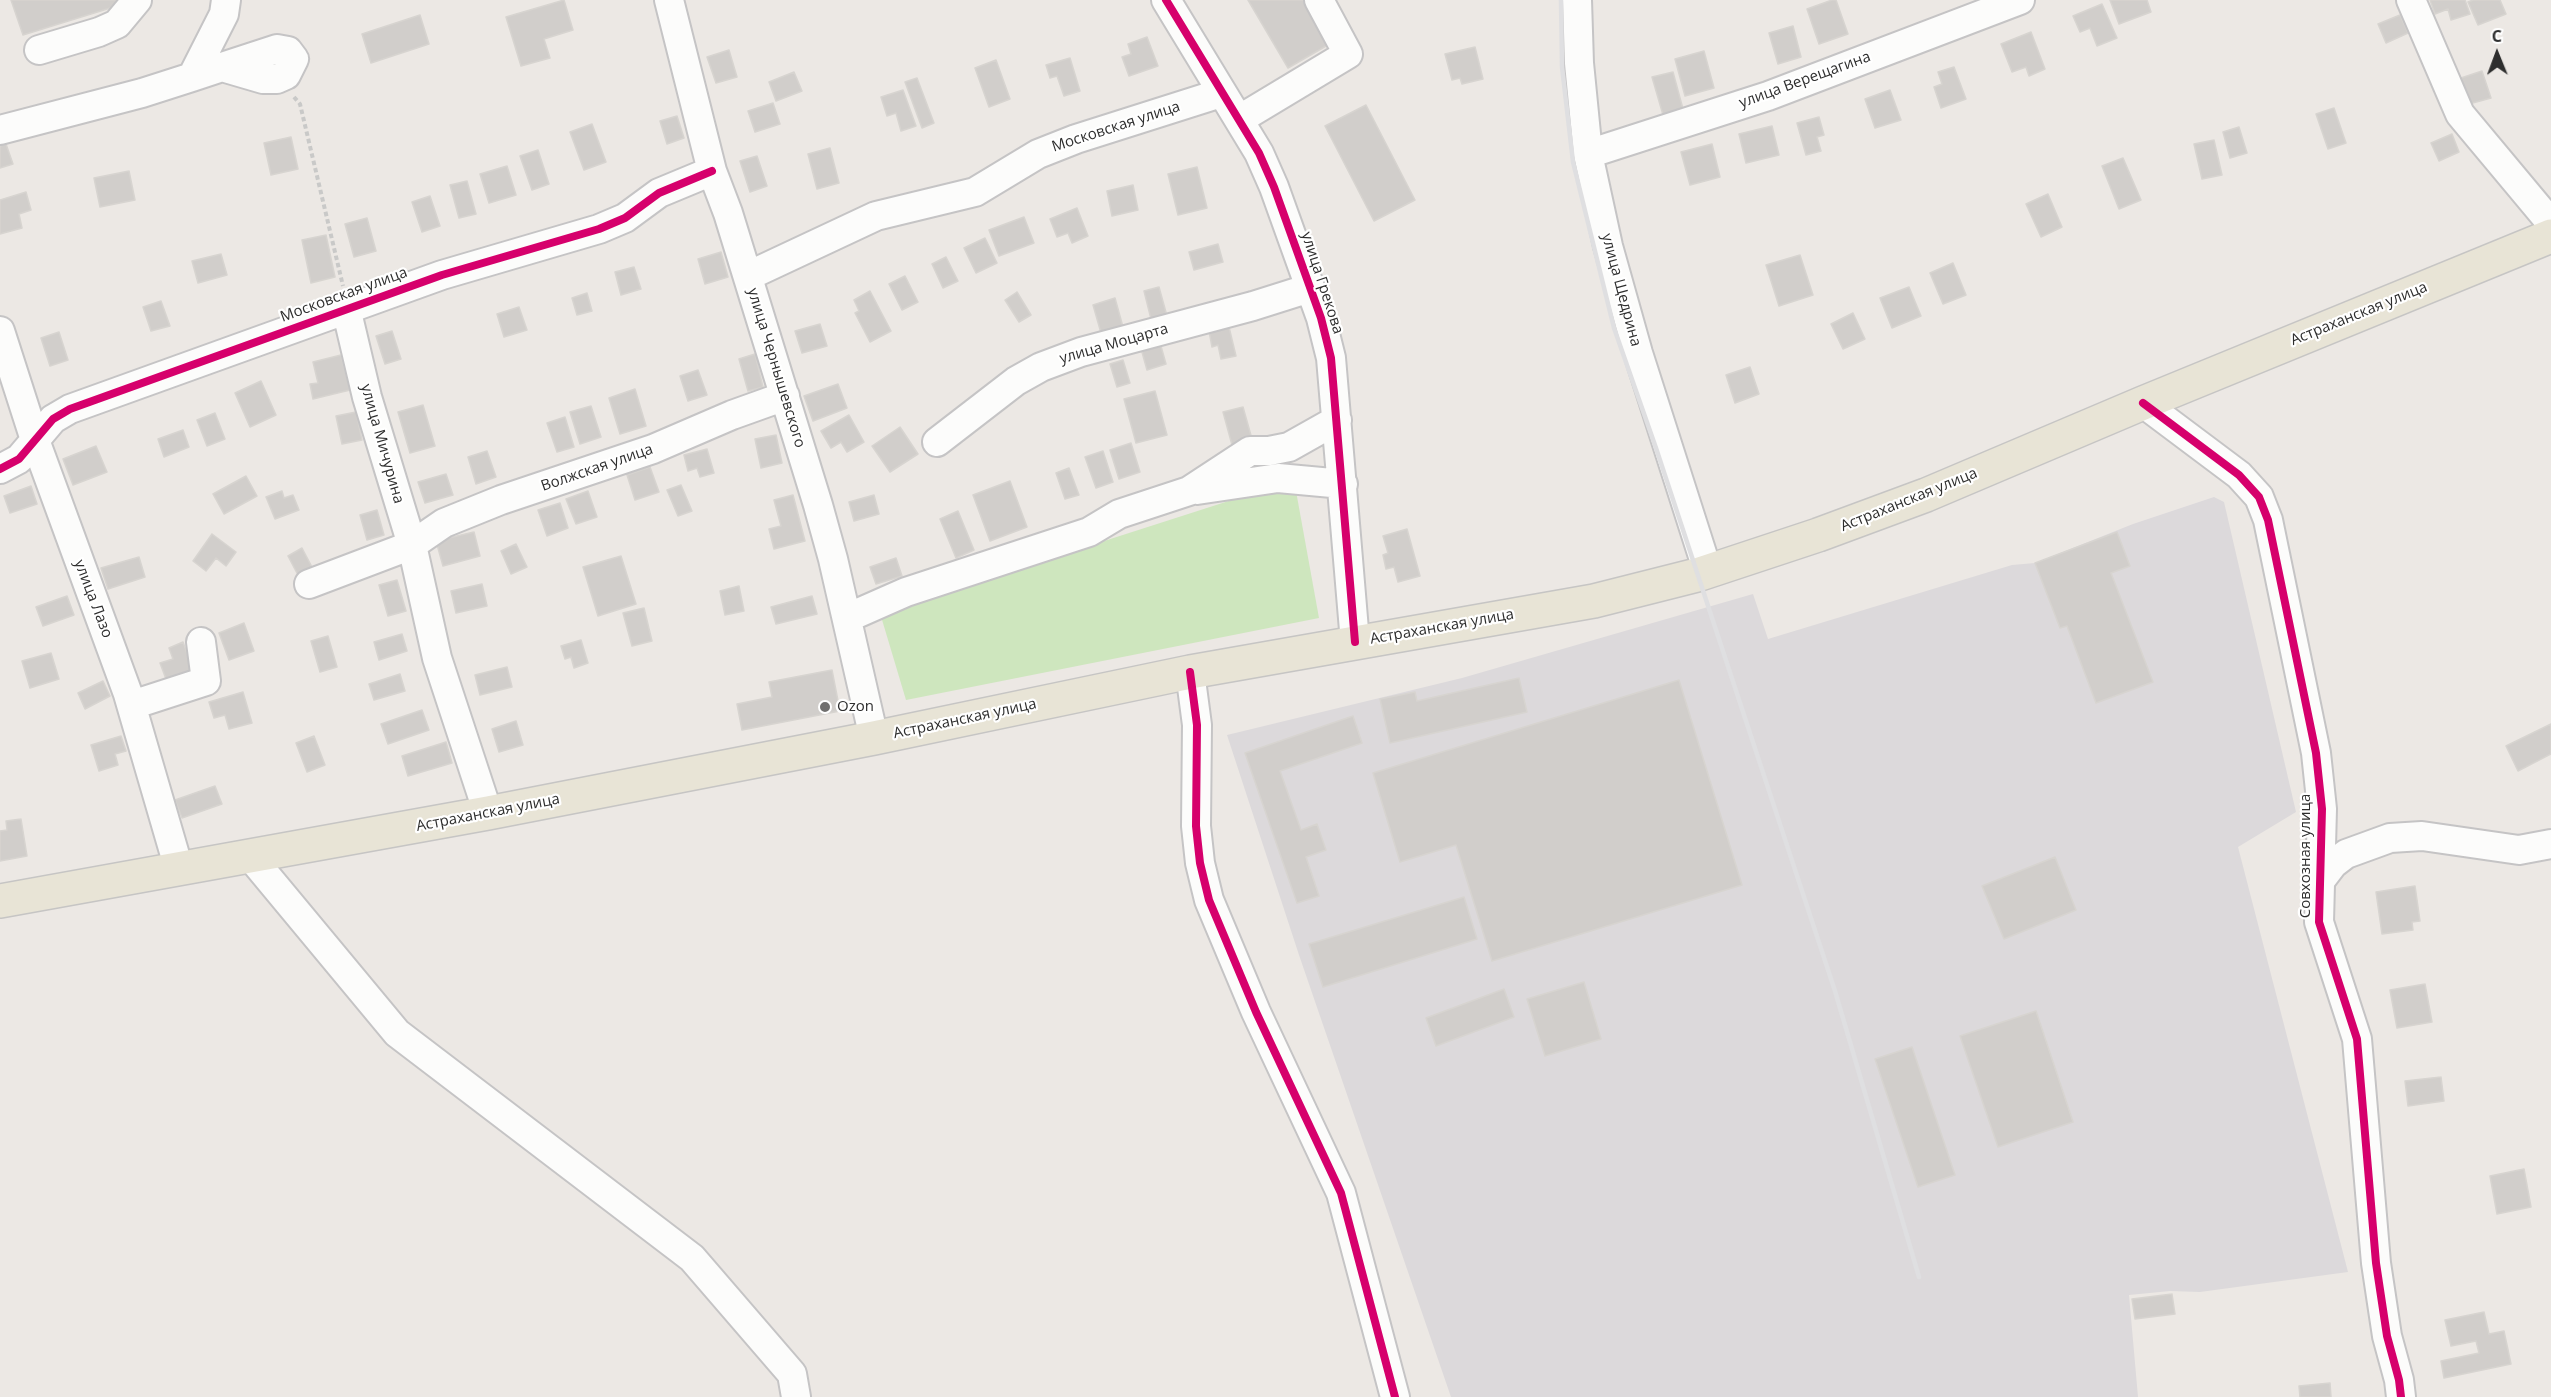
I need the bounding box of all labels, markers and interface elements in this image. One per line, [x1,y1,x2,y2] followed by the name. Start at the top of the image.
[2467,24,2527,84] north arrow
[2491,25,2502,47] text: С
[1737,48,1873,112] street label: улица Верещагина
[1050,98,1182,156] street label: Московская улица
[1297,230,1347,336] street label: улица Грекова
[1597,231,1645,349] street label: улица Щедрина
[278,264,410,326] street label: Московская улица
[2288,278,2430,350] street label: Астраханская улица
[743,286,809,450] street label: улица Чернышевского
[1058,320,1170,368] street label: улица Моцарта
[356,382,408,506] street label: улица Мичурина
[539,440,655,496] street label: Волжская улица
[1838,464,1980,536] street label: Астраханская улица
[70,557,116,641] street label: улица Лазо
[1369,605,1515,649] street label: Астраханская улица
[892,695,1038,743] street label: Астраханская улица
[837,698,874,716] place label: Ozon
[818,700,832,714] marker: Ozon
[415,790,561,836] street label: Астраханская улица
[2297,794,2315,918] street label: Совхозная улица

